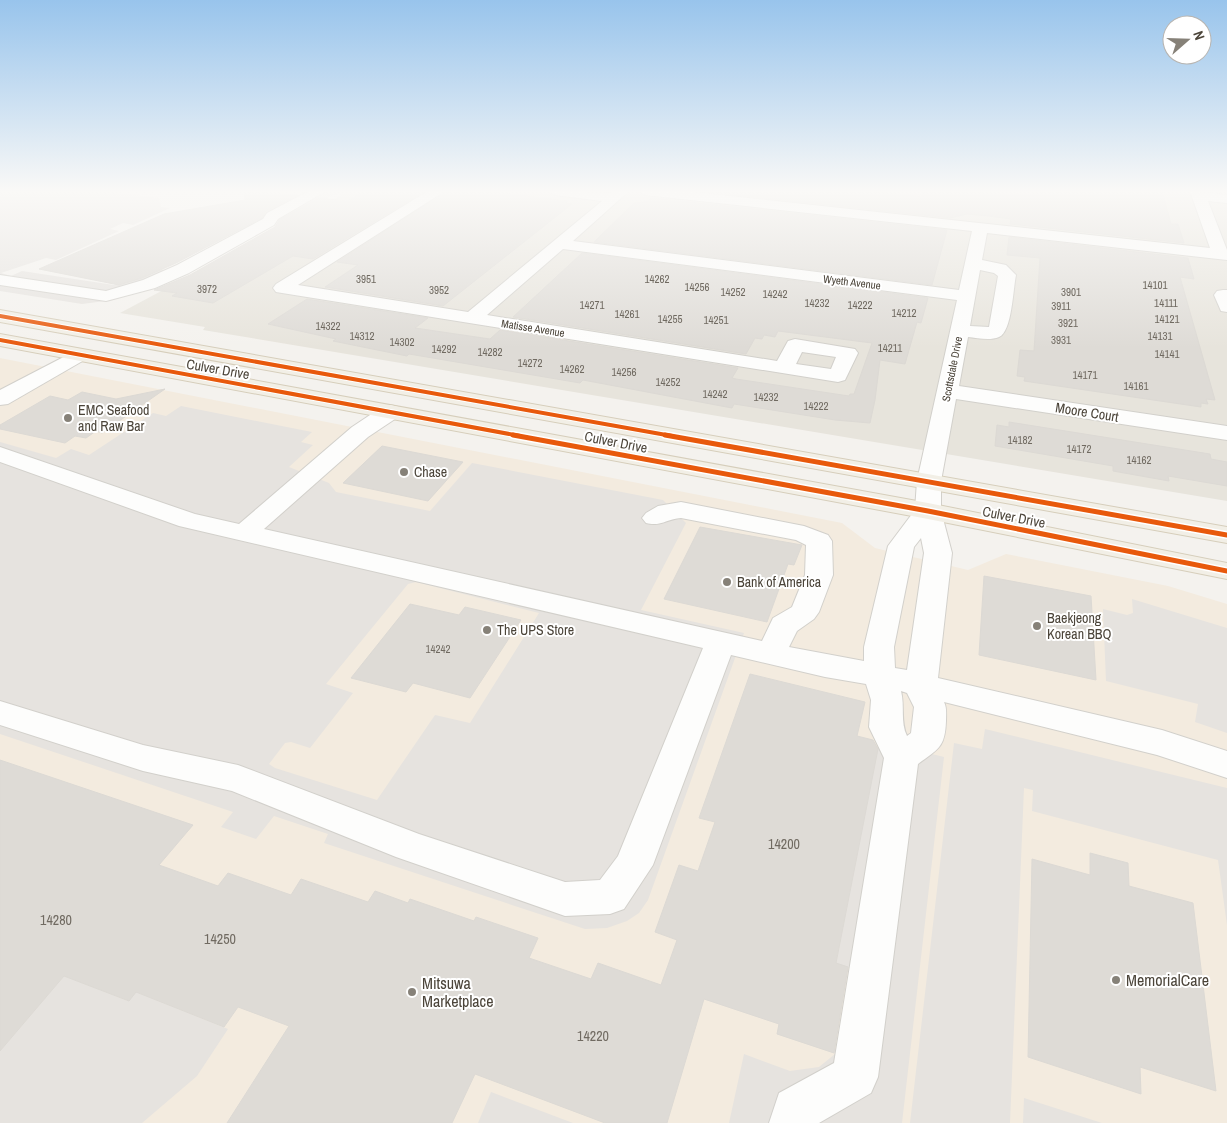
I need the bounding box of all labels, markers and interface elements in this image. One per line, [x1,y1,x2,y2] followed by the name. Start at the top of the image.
[1162,15,1212,65] north arrow
[1189,29,1209,43] text: N
[356,272,376,286] house number: 3951
[644,272,670,286] house number: 14262
[822,272,882,292] street label: Wyeth Avenue
[1142,278,1168,292] house number: 14101
[684,280,710,294] house number: 14256
[197,282,217,296] house number: 3972
[429,283,449,297] house number: 3952
[720,285,746,299] house number: 14252
[1061,285,1081,299] house number: 3901
[762,287,788,301] house number: 14242
[804,296,830,310] house number: 14232
[1154,296,1178,310] house number: 14111
[579,298,605,312] house number: 14271
[847,298,873,312] house number: 14222
[1051,299,1071,313] house number: 3911
[891,306,917,320] house number: 14212
[614,307,640,321] house number: 14261
[657,312,683,326] house number: 14255
[1154,312,1180,326] house number: 14121
[703,313,729,327] house number: 14251
[500,316,566,340] street label: Matisse Avenue
[1058,316,1078,330] house number: 3921
[315,319,341,333] house number: 14322
[349,329,375,343] house number: 14312
[1147,329,1173,343] house number: 14131
[1051,333,1071,347] house number: 3931
[389,335,415,349] house number: 14302
[939,335,965,403] street label: Scottsdale Drive
[878,341,902,355] house number: 14211
[431,342,457,356] house number: 14292
[477,345,503,359] house number: 14282
[1154,347,1180,361] house number: 14141
[185,355,251,383] street label: Culver Drive
[517,356,543,370] house number: 14272
[559,362,585,376] house number: 14262
[611,365,637,379] house number: 14256
[1072,368,1098,382] house number: 14171
[655,375,681,389] house number: 14252
[1123,379,1149,393] house number: 14161
[702,387,728,401] house number: 14242
[753,390,779,404] house number: 14232
[1054,398,1120,426] street label: Moore Court
[803,399,829,413] house number: 14222
[78,401,149,435] place label: EMC Seafood and Raw Bar
[62,412,74,424] marker: EMC Seafood and Raw Bar
[583,427,649,457] street label: Culver Drive
[1007,433,1033,447] house number: 14182
[1066,442,1092,456] house number: 14172
[1126,453,1152,467] house number: 14162
[414,463,447,481] place label: Chase
[398,466,410,478] marker: Chase
[981,502,1047,532] street label: Culver Drive
[737,573,822,591] place label: Bank of America
[721,576,733,588] marker: Bank of America
[1047,609,1112,643] place label: Baekjeong Korean BBQ
[1031,620,1043,632] marker: Baekjeong Korean BBQ
[497,621,574,639] place label: The UPS Store
[481,624,493,636] marker: The UPS Store
[425,642,451,656] house number: 14242
[768,835,800,853] house number: 14200
[40,911,72,929] house number: 14280
[204,930,236,948] house number: 14250
[1126,969,1209,991] place label: MemorialCare
[422,972,493,1012] place label: Mitsuwa Marketplace
[1110,974,1122,986] marker: MemorialCare
[406,986,418,998] marker: Mitsuwa Marketplace
[577,1027,609,1045] house number: 14220

